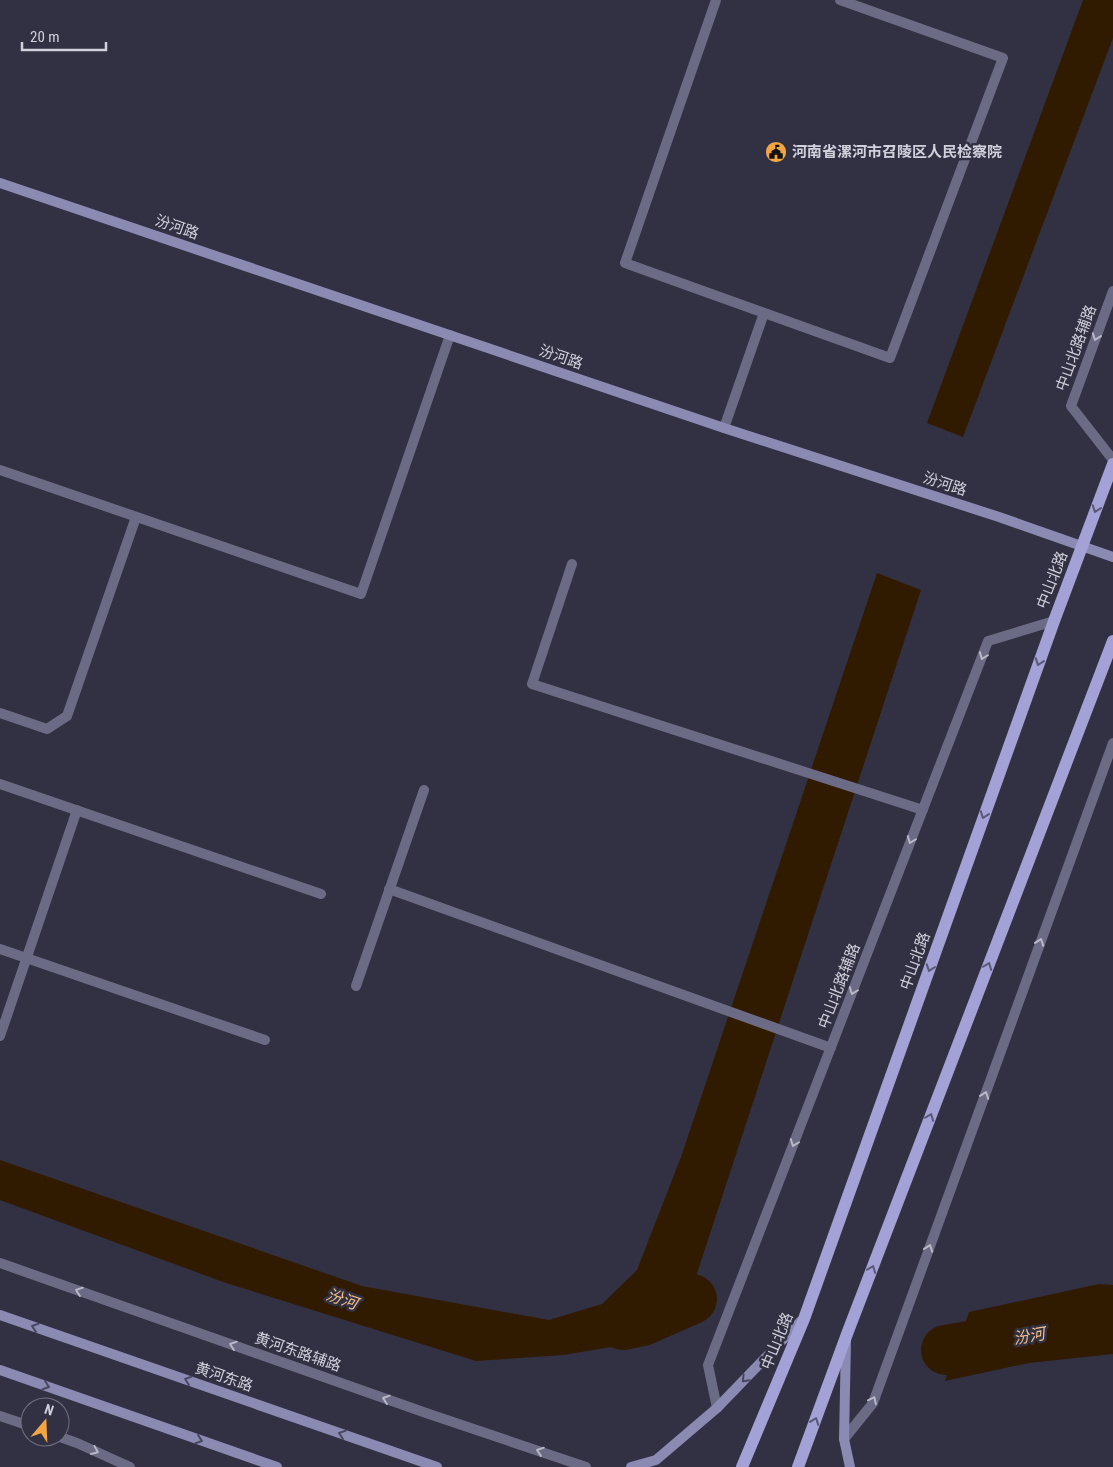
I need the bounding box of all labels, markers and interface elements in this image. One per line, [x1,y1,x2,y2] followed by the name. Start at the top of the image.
[22,20,106,52] scale bar
[30,28,60,46] text: 20 m
[764,140,788,164] public building icon: 河南省漯河市召陵区人民检察院
[792,143,1002,161] place label: 河南省漯河市召陵区人民检察院
[153,211,201,243] street label: 汾河路
[1052,303,1100,393] street label: 中山北路辅路
[1092,332,1102,341] one-way arrow
[537,341,585,373] street label: 汾河路
[921,468,969,500] street label: 汾河路
[1092,505,1102,513] one-way arrow
[1033,549,1071,611] street label: 中山北路
[979,651,989,659] one-way arrow
[1035,657,1045,666] one-way arrow
[980,810,990,818] one-way arrow
[907,835,918,844] one-way arrow
[896,930,934,992] street label: 中山北路
[1034,939,1044,947] one-way arrow
[814,941,864,1031] street label: 中山北路辅路
[982,962,992,970] one-way arrow
[926,963,936,971] one-way arrow
[849,986,859,995] one-way arrow
[979,1091,989,1100] one-way arrow
[924,1113,934,1122] one-way arrow
[790,1138,800,1147] one-way arrow
[923,1244,933,1252] one-way arrow
[866,1265,876,1274] one-way arrow
[324,1285,363,1314] water label: 汾河
[76,1287,84,1297] one-way arrow
[757,1310,797,1372] street label: 中山北路
[31,1323,39,1333] one-way arrow
[1012,1323,1049,1348] water label: 汾河
[253,1329,343,1375] street label: 黄河东路辅路
[229,1341,237,1351] one-way arrow
[193,1359,255,1395] street label: 黄河东路
[742,1373,751,1382] one-way arrow
[184,1376,193,1386] one-way arrow
[41,1380,50,1390] one-way arrow
[382,1395,391,1405] one-way arrow
[867,1396,877,1405] one-way arrow
[20,1397,70,1447] north arrow
[43,1401,56,1419] text: N
[809,1417,819,1426] one-way arrow
[338,1430,346,1440] one-way arrow
[195,1434,203,1444] one-way arrow
[90,1445,99,1456] one-way arrow
[536,1447,544,1457] one-way arrow

